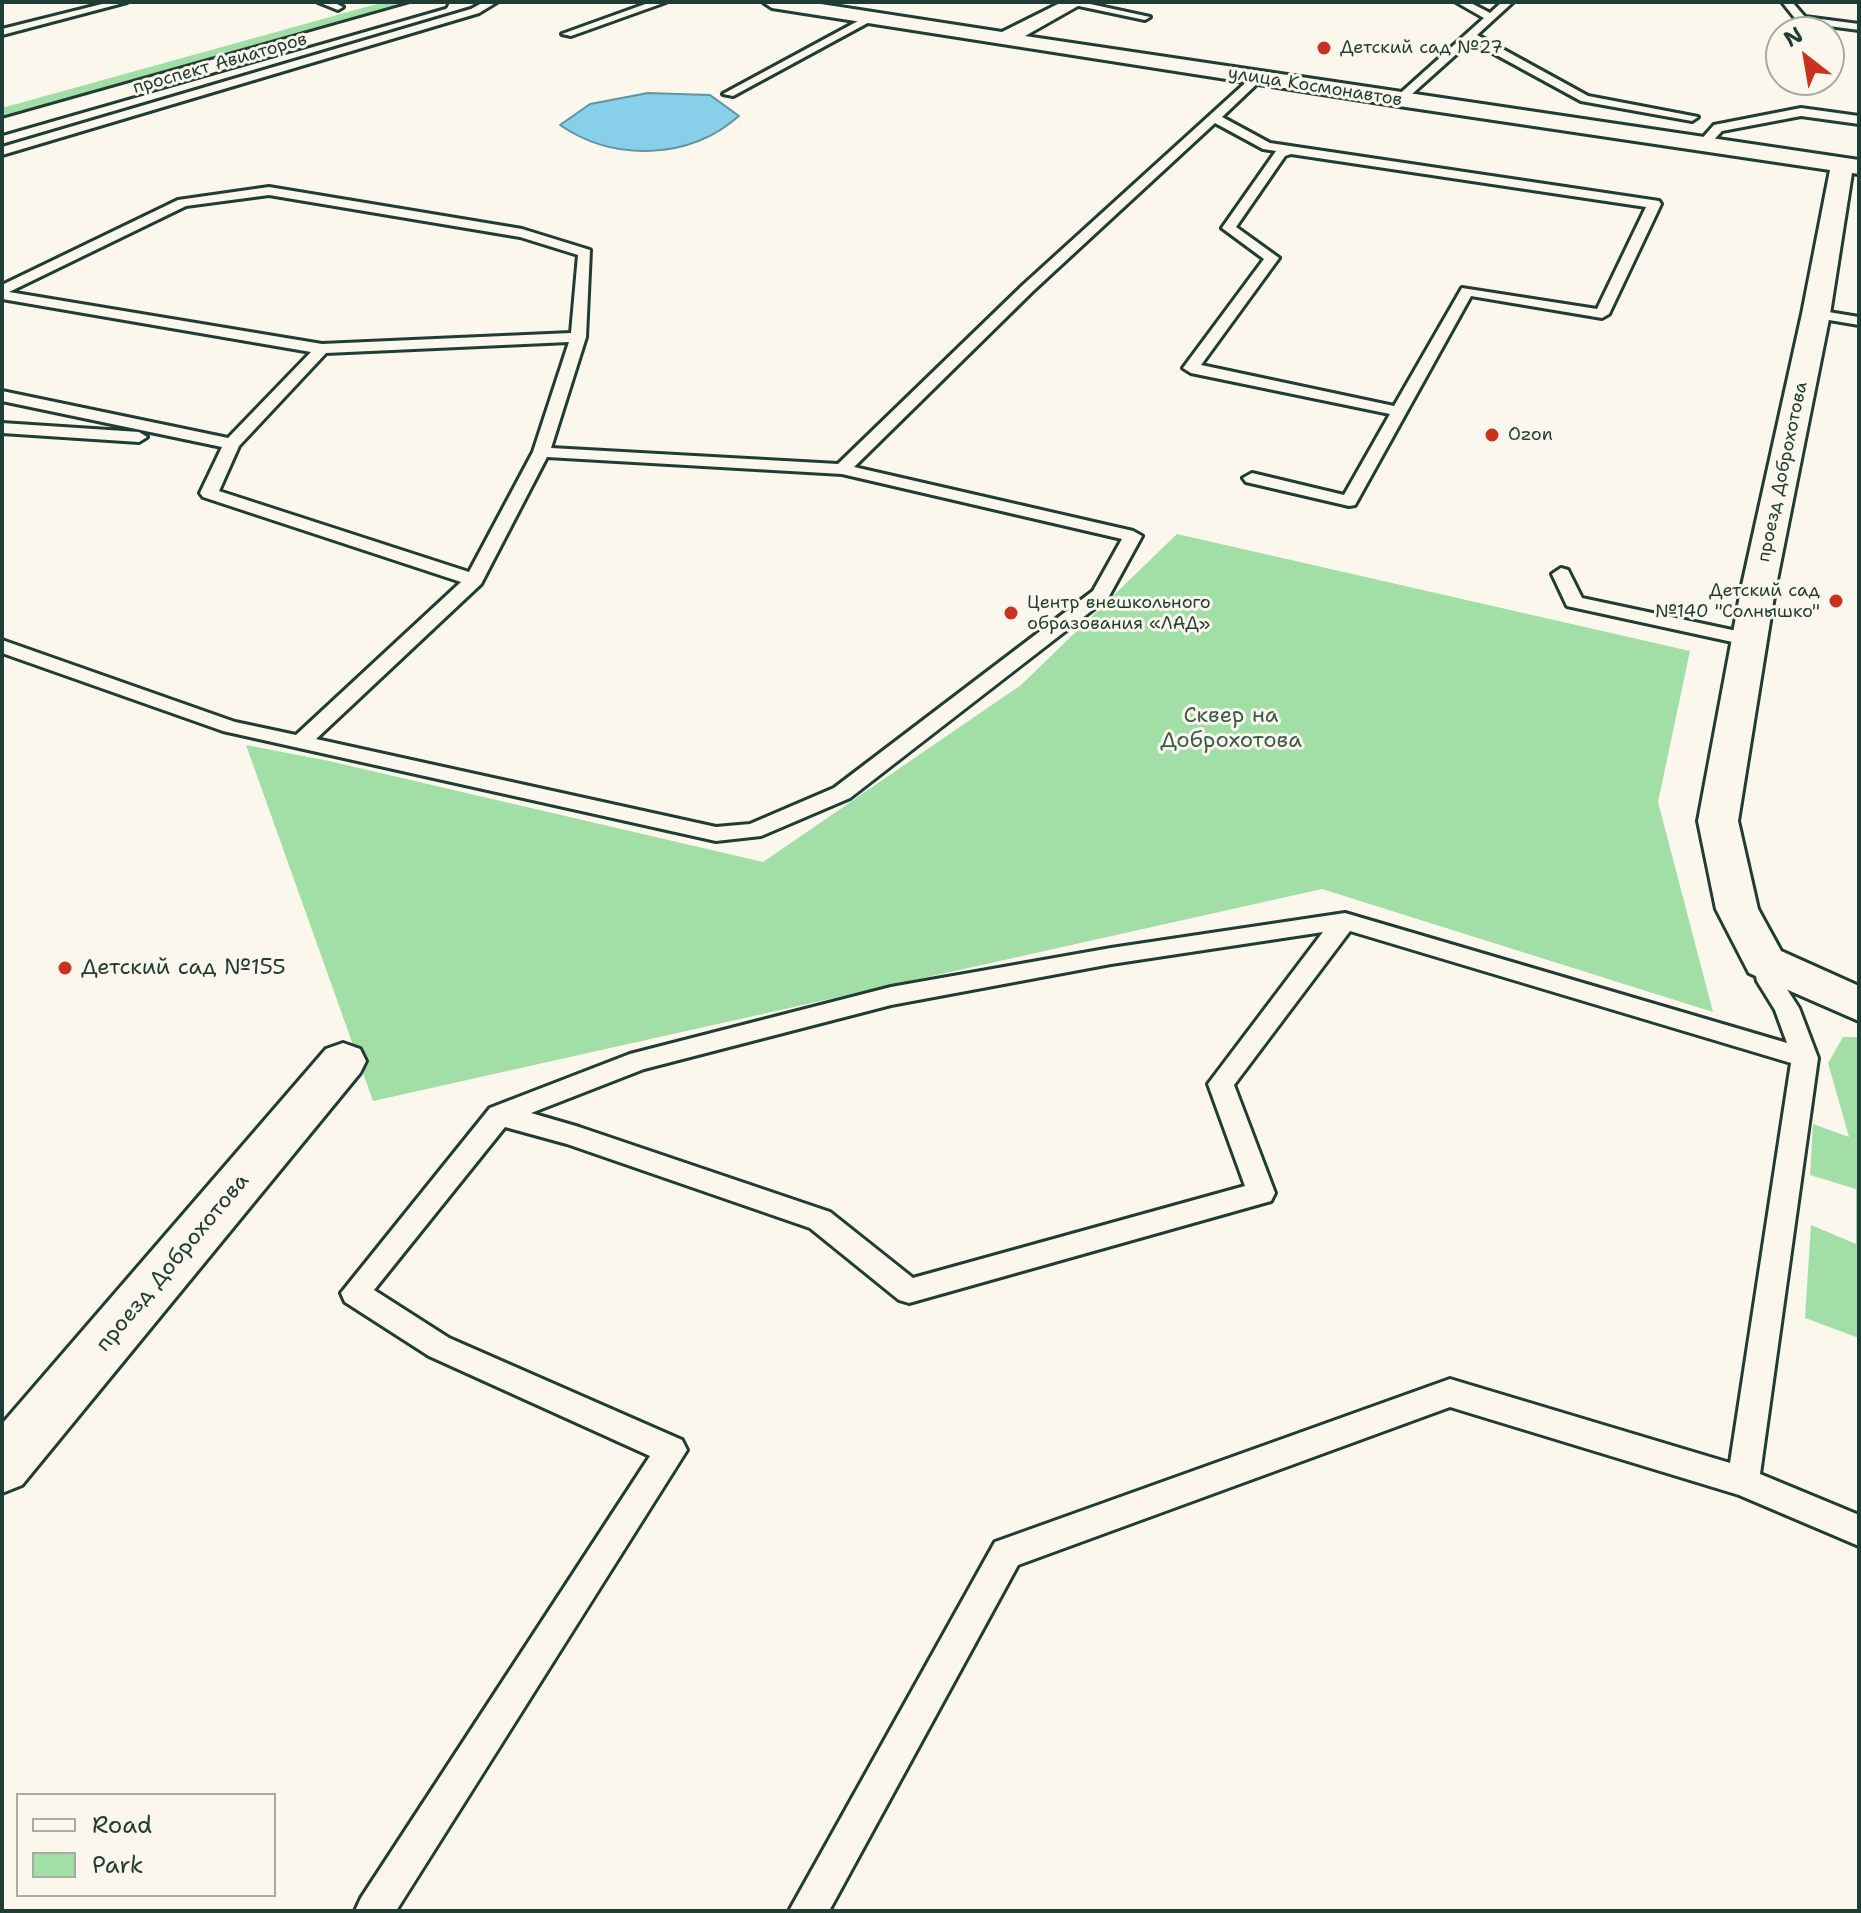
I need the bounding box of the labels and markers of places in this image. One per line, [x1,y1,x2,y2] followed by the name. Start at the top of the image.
[1340,37,1503,59] place label: Детский сад №27
[1315,39,1333,57] marker: Детский сад №27
[1508,424,1553,446] place label: Ozon
[1483,426,1501,444] marker: Ozon
[1655,580,1820,622] place label: Детский сад №140 "Солнышко"
[1027,592,1211,634] place label: Центр внешкольного образования «ЛАД»
[1827,592,1845,610] marker: Детский сад №140 "Солнышко"
[1002,604,1020,622] marker: Центр внешкольного образования «ЛАД»
[81,955,286,981] place label: Детский сад №155
[56,959,74,977] marker: Детский сад №155

